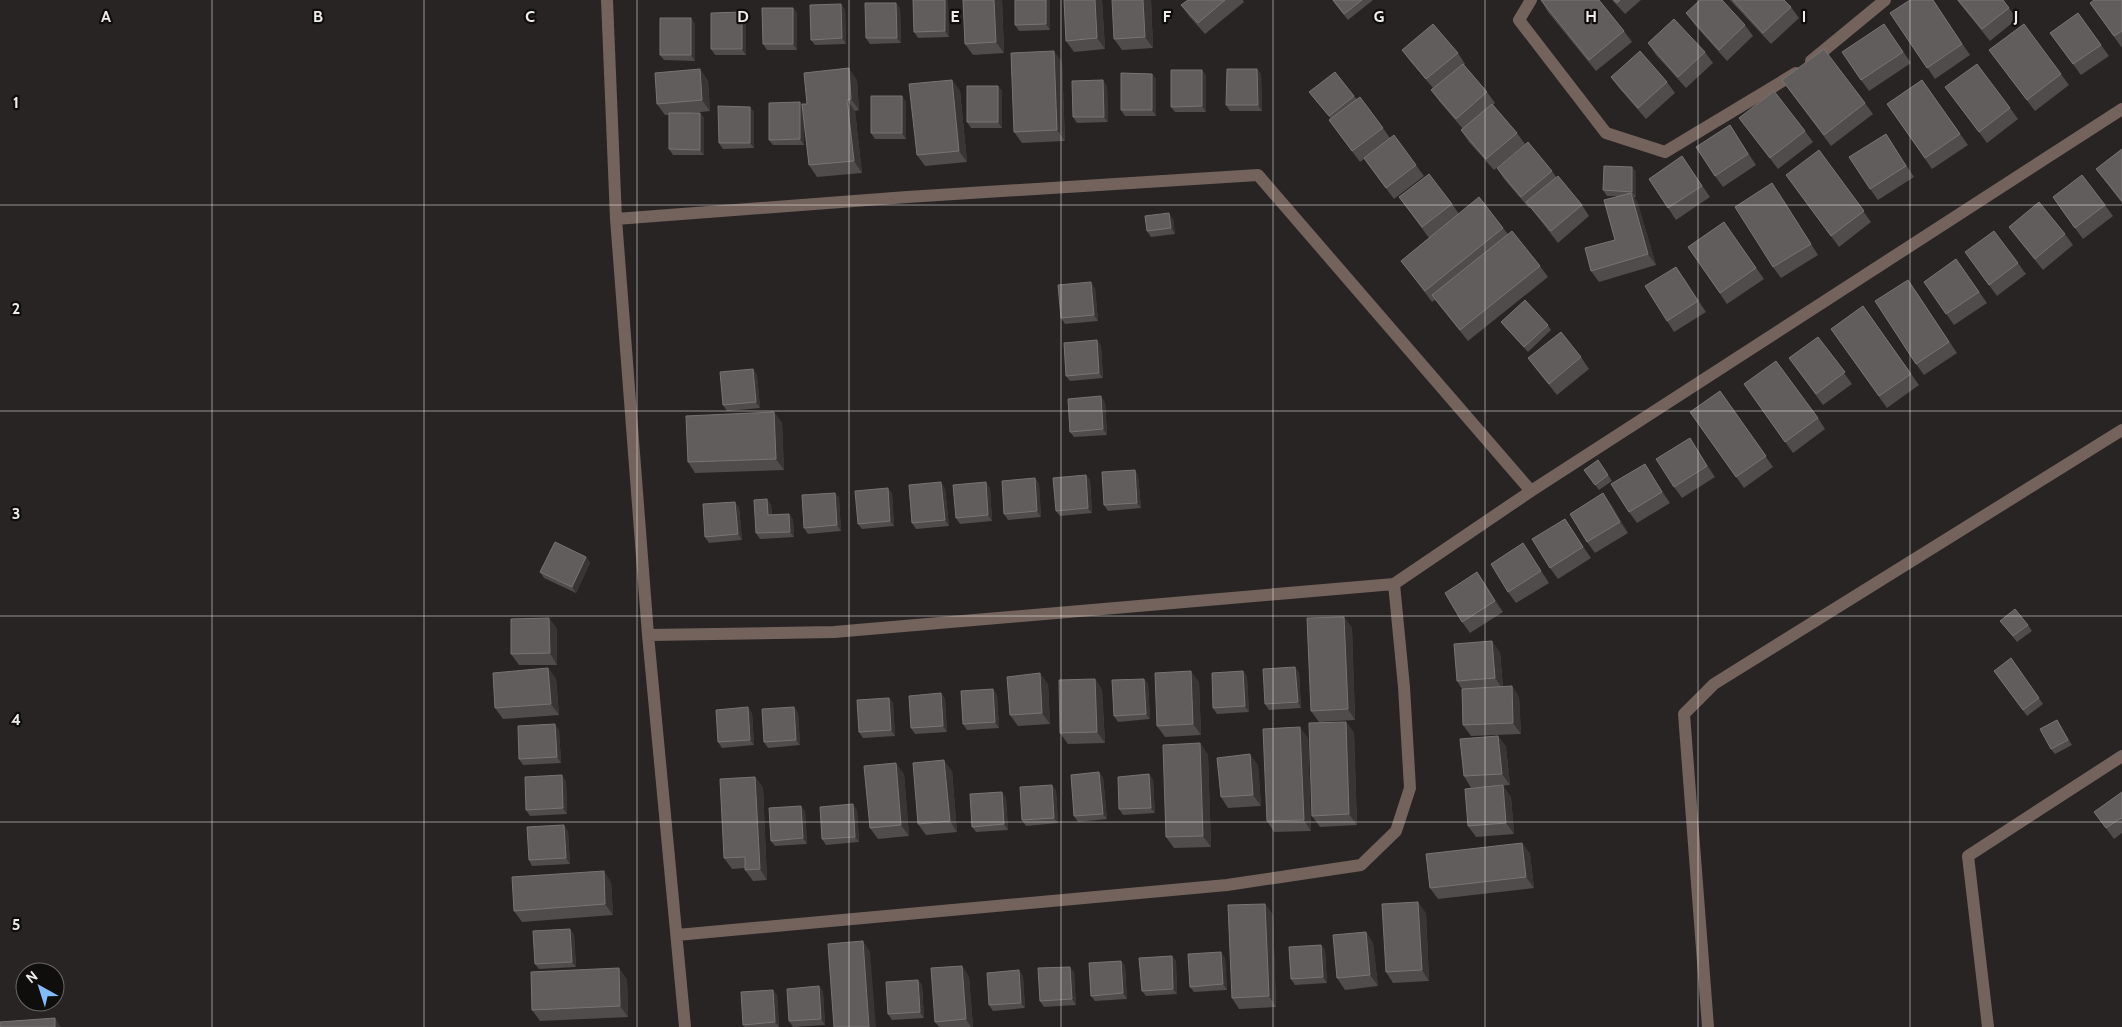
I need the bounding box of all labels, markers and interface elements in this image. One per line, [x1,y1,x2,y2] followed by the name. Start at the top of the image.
[101,7,111,26] text: A
[313,7,323,26] text: B
[525,7,535,26] text: C
[737,7,749,26] text: D
[950,7,960,26] text: E
[1163,7,1172,26] text: F
[1374,7,1384,26] text: G
[1585,7,1597,26] text: H
[1802,7,1806,26] text: I
[2013,7,2018,26] text: J
[13,93,19,112] text: 1
[12,299,20,318] text: 2
[12,504,20,523] text: 3
[11,710,21,729] text: 4
[12,915,20,934] text: 5
[15,962,65,1012] north arrow
[22,967,41,987] text: N

